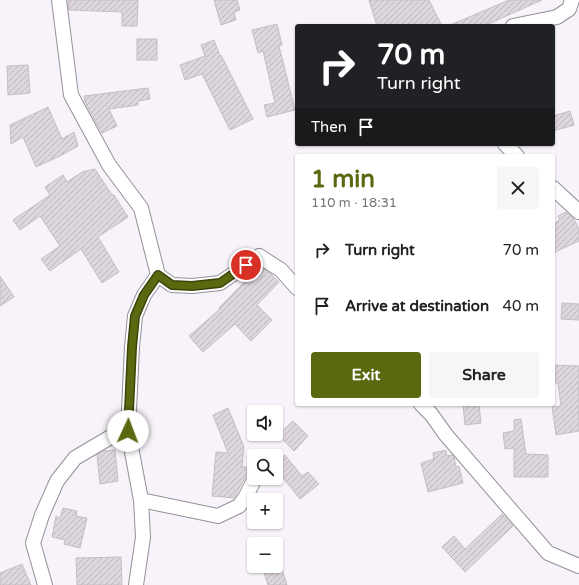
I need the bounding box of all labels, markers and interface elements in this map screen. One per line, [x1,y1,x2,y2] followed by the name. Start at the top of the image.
[377,38,445,72] text: 70 m
[311,40,363,92] icon: right
[377,72,461,94] text: Turn right
[355,116,377,138] icon: arrive
[311,118,347,136] text: Then
[311,165,375,194] text: 1 min
[497,167,539,209] button: close
[311,195,397,211] text: 110 m · 18:31
[311,239,333,261] icon: right
[345,241,415,259] text: Turn right
[502,241,539,259] text: 70 m
[229,248,263,282] pin
[235,254,257,276] icon: arrive
[311,295,333,317] icon: arrive
[345,297,489,315] text: Arrive at destination
[502,297,539,315] text: 40 m
[311,352,421,398] button: Exit
[429,352,539,398] button: Share
[247,405,283,573] map controls
[247,405,283,441] button: sound
[107,410,149,452] position arrow
[247,449,283,485] button: search
[247,493,283,529] button: +
[247,537,283,573] button: −

